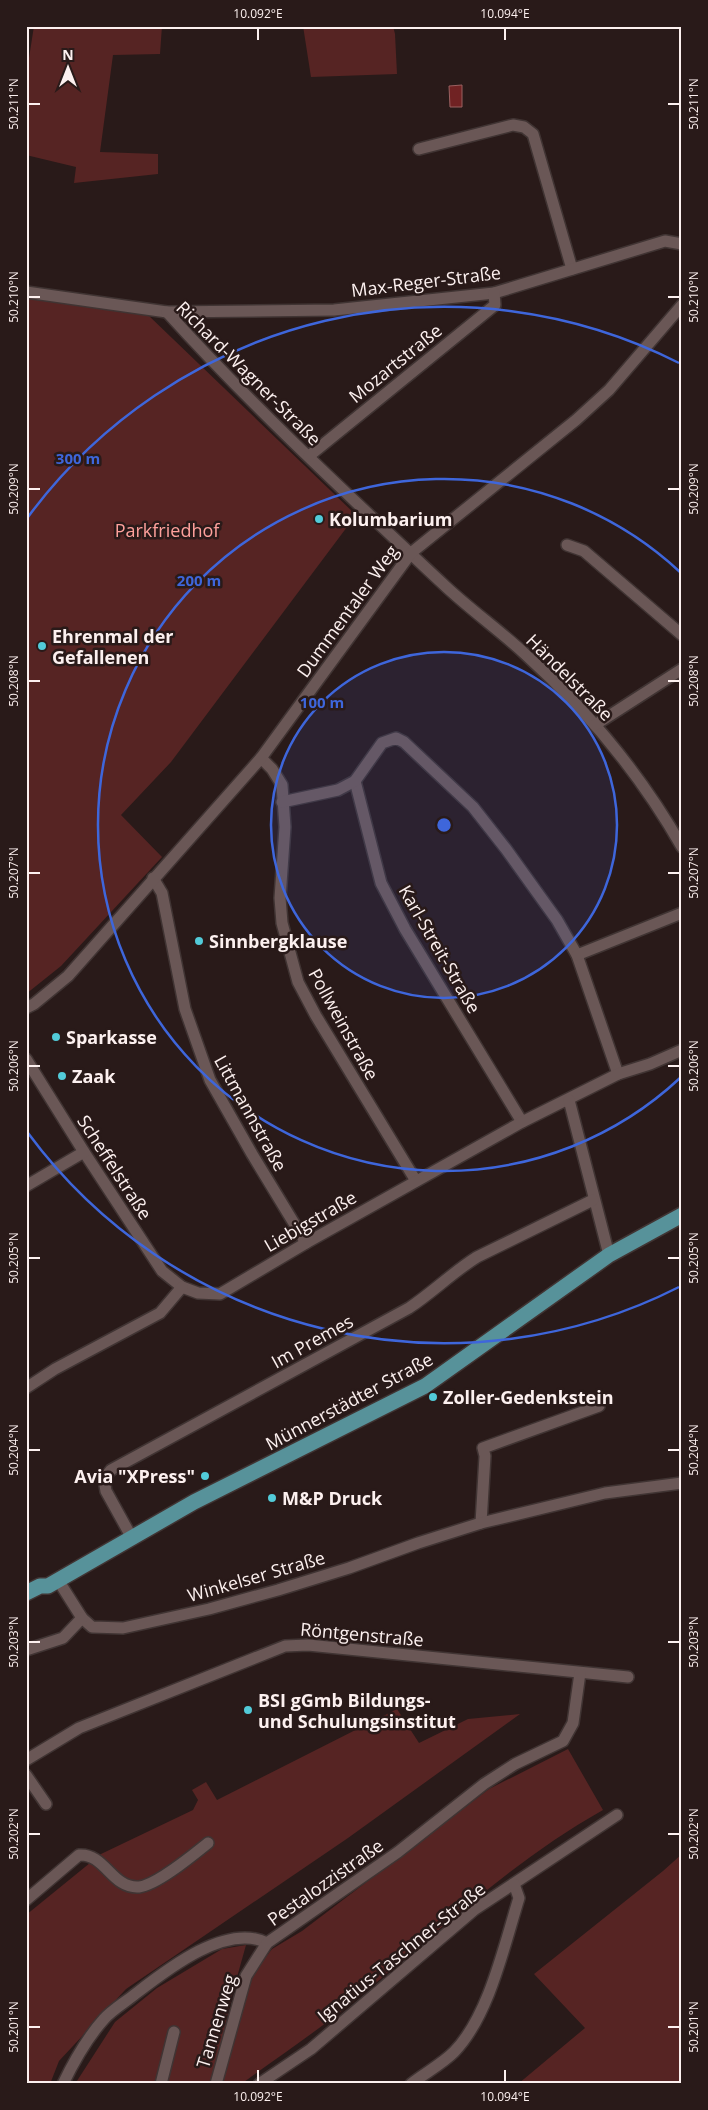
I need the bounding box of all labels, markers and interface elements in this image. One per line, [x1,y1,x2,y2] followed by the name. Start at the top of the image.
[233,5,283,22] text: 10.092°E
[480,5,530,22] text: 10.094°E
[42,42,92,92] north arrow
[62,45,74,64] text: N
[5,78,22,130] text: 50.211°N
[685,78,702,130] text: 50.211°N
[350,260,502,302] street label: Max-Reger-Straße
[5,271,22,323] text: 50.210°N
[685,271,702,323] text: 50.210°N
[172,296,326,450] street label: Richard-Wagner-Straße
[344,318,446,408] street label: Mozartstraße
[56,448,100,468] text: 300 m
[5,463,22,515] text: 50.209°N
[685,463,702,515] text: 50.209°N
[329,507,453,531] place label: Kolumbarium
[313,513,325,525] marker: Kolumbarium
[115,518,220,542] park label: Parkfriedhof
[291,540,403,682] street label: Dummentaler Weg
[177,570,221,590] text: 200 m
[52,624,173,669] place label: Ehrenmal der Gefallenen
[521,628,619,726] street label: Händelstraße
[36,640,48,652] marker: Ehrenmal der Gefallenen
[5,655,22,707] text: 50.208°N
[685,655,702,707] text: 50.208°N
[300,692,344,712] text: 100 m
[435,816,453,834] centre of rings
[5,847,22,899] text: 50.207°N
[685,847,702,899] text: 50.207°N
[394,881,486,1017] street label: Karl-Streit-Straße
[209,929,347,953] place label: Sinnbergklause
[193,935,205,947] marker: Sinnbergklause
[303,964,385,1084] street label: Pollweinstraße
[66,1025,157,1049] place label: Sparkasse
[50,1031,62,1043] marker: Sparkasse
[5,1040,22,1092] text: 50.206°N
[685,1040,702,1092] text: 50.206°N
[209,1051,293,1175] street label: Littmannstraße
[72,1064,116,1088] place label: Zaak
[56,1070,68,1082] marker: Zaak
[72,1110,158,1224] street label: Scheffelstraße
[259,1185,361,1257] street label: Liebigstraße
[5,1232,22,1284] text: 50.205°N
[685,1232,702,1284] text: 50.205°N
[267,1309,357,1373] street label: Im Premes
[261,1347,437,1455] street label: Münnerstädter Straße
[443,1385,614,1409] place label: Zoller-Gedenkstein
[427,1391,439,1403] marker: Zoller-Gedenkstein
[5,1424,22,1476] text: 50.204°N
[685,1424,702,1476] text: 50.204°N
[74,1464,195,1488] place label: Avia "XPress"
[199,1470,211,1482] marker: Avia "XPress"
[282,1486,383,1510] place label: M&P Druck
[266,1492,278,1504] marker: M&P Druck
[184,1545,328,1607] street label: Winkelser Straße
[5,1616,22,1668] text: 50.203°N
[685,1616,702,1668] text: 50.203°N
[299,1617,425,1651] street label: Röntgenstraße
[258,1688,456,1733] place label: BSI gGmb Bildungs- und Schulungsinstitut
[242,1704,254,1716] marker: BSI gGmb Bildungs- und Schulungsinstitut
[5,1808,22,1860] text: 50.202°N
[685,1808,702,1860] text: 50.202°N
[262,1833,388,1931] street label: Pestalozzistraße
[312,1877,490,2027] street label: Ignatius-Taschner-Straße
[190,1971,242,2071] street label: Tannenweg
[5,2001,22,2053] text: 50.201°N
[685,2001,702,2053] text: 50.201°N
[233,2088,283,2105] text: 10.092°E
[480,2088,530,2105] text: 10.094°E

